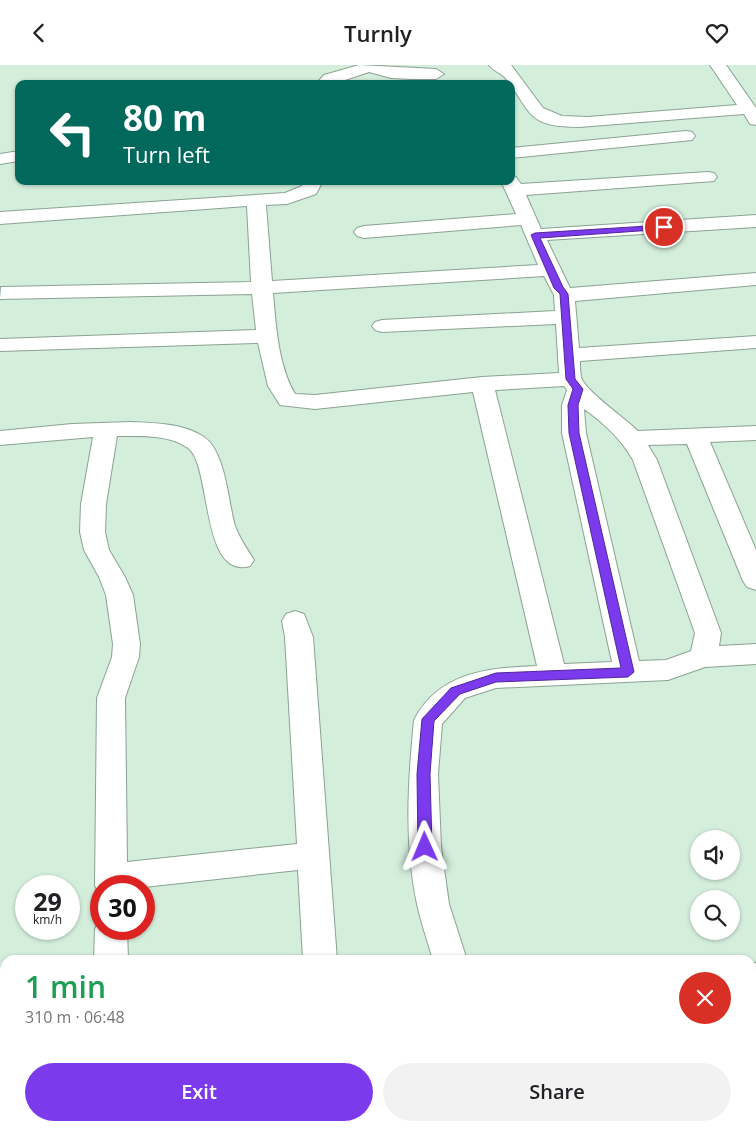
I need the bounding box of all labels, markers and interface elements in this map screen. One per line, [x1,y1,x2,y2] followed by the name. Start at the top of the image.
[344,18,412,48] text: Turnly
[25,19,53,47] icon: back
[703,19,731,47] icon: heart
[123,94,206,141] text: 80 m
[40,100,105,165] icon: left
[123,139,210,169] text: Turn left
[643,206,685,248] pin
[650,213,678,241] icon: arrive
[398,820,450,872] position arrow
[690,830,740,940] map controls
[690,830,740,880] button: sound
[90,875,155,940] speed limit sign: 30
[33,884,62,918] text: 29
[690,890,740,940] button: search
[33,911,62,928] text: km/h
[25,966,106,1007] text: 1 min
[679,972,731,1024] button: close
[25,1006,125,1028] text: 310 m · 06:48
[25,1063,373,1121] button: Exit
[383,1063,731,1121] button: Share

